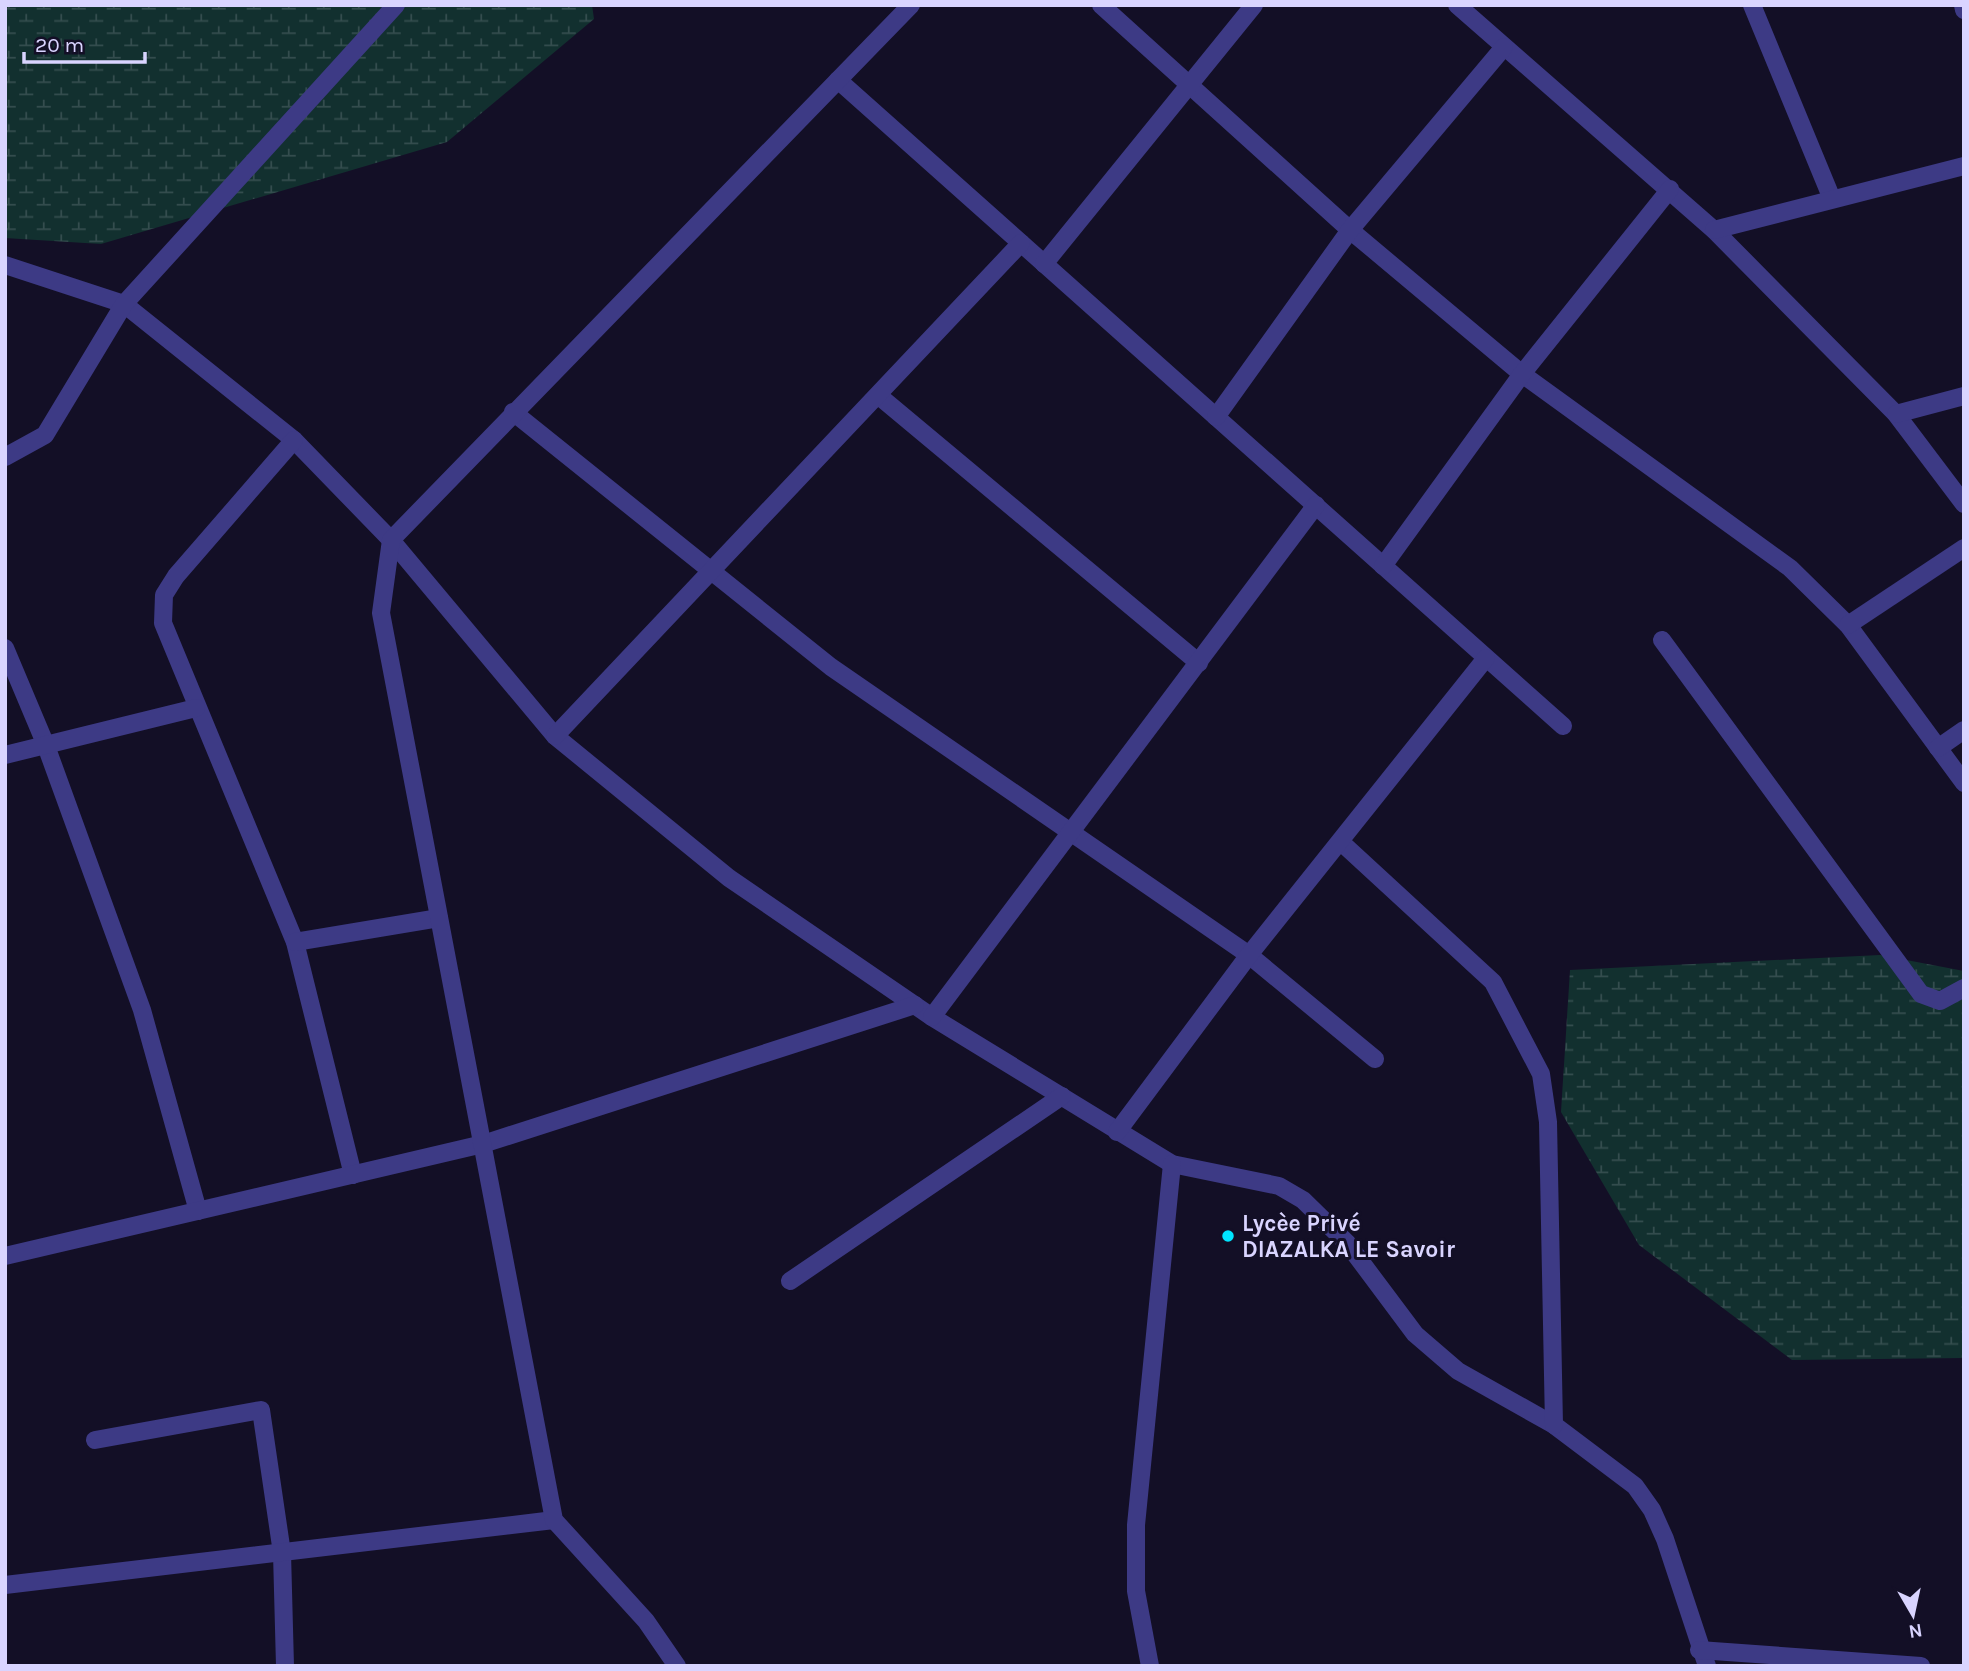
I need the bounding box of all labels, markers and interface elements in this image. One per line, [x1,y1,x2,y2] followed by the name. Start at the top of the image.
[24,21,145,65] scale bar
[35,33,84,57] text: 20 m
[1242,1210,1455,1263] place label: Lycèe Privé DIAZALKA LE Savoir
[1220,1228,1236,1244] marker: Lycèe Privé DIAZALKA LE Savoir
[1878,1580,1948,1650] north arrow
[1907,1619,1924,1643] text: N

